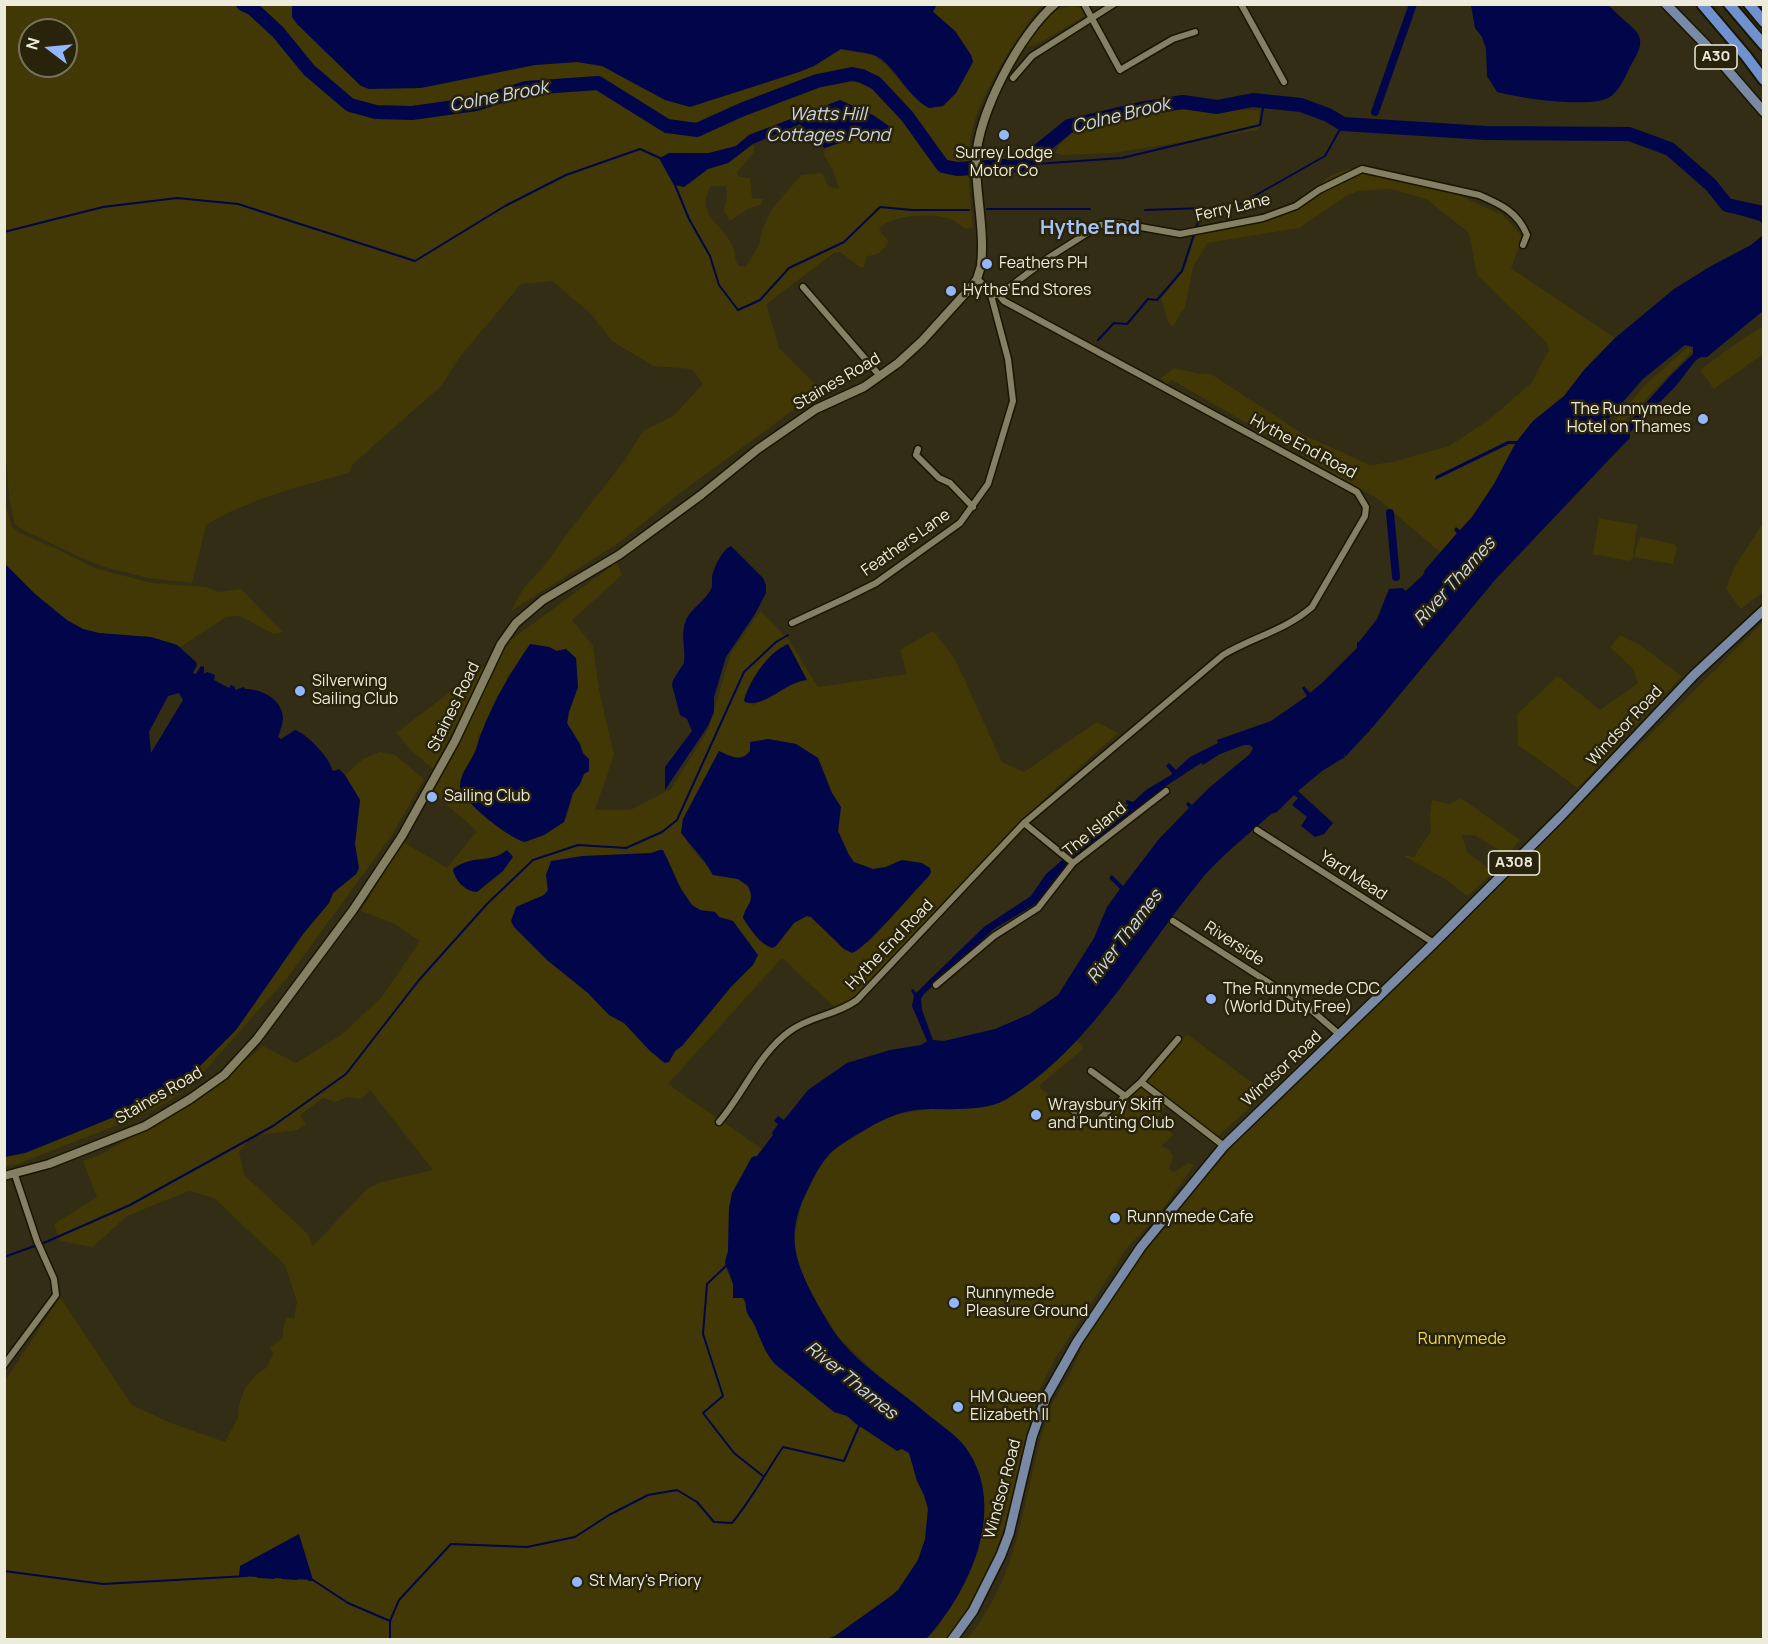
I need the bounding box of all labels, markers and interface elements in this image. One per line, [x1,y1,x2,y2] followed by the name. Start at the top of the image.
[18,18,78,78] north arrow
[20,35,45,52] text: N
[1695,45,1737,69] road number: A30
[448,77,550,117] water label: Colne Brook
[1070,93,1172,139] water label: Colne Brook
[766,104,890,146] water label: Watts Hill Cottages Pond
[997,128,1011,142] marker: Surrey Lodge Motor Co
[955,144,1053,182] place label: Surrey Lodge Motor Co
[1194,190,1272,226] street label: Ferry Lane
[1040,216,1140,240] district label: Hythe End
[999,254,1088,274] place label: Feathers PH
[980,257,994,271] marker: Feathers PH
[963,281,1092,301] place label: Hythe End Stores
[944,284,958,298] marker: Hythe End Stores
[790,349,884,415] street label: Staines Road
[1567,400,1691,438] place label: The Runnymede Hotel on Thames
[1247,411,1359,483] street label: Hythe End Road
[1696,412,1710,426] marker: The Runnymede Hotel on Thames
[858,505,954,581] street label: Feathers Lane
[1410,533,1500,631] water label: River Thames
[424,659,484,755] street label: Staines Road
[312,672,398,710] place label: Silverwing Sailing Club
[1583,682,1667,770] street label: Windsor Road
[293,684,307,698] marker: Silverwing Sailing Club
[444,787,530,807] place label: Sailing Club
[425,790,439,804] marker: Sailing Club
[1060,799,1130,861] street label: The Island
[1316,847,1390,905] street label: Yard Mead
[1488,851,1540,875] road number: A308
[1083,886,1167,988] water label: River Thames
[842,896,938,994] street label: Hythe End Road
[1201,918,1267,970] street label: Riverside
[1223,980,1380,1018] place label: The Runnymede CDC (World Duty Free)
[1204,992,1218,1006] marker: The Runnymede CDC (World Duty Free)
[1238,1027,1326,1111] street label: Windsor Road
[112,1063,206,1129] street label: Staines Road
[1048,1096,1174,1134] place label: Wraysbury Skiff and Punting Club
[1029,1108,1043,1122] marker: Wraysbury Skiff and Punting Club
[1127,1208,1254,1228] place label: Runnymede Cafe
[1108,1211,1122,1225] marker: Runnymede Cafe
[966,1284,1088,1322] place label: Runnymede Pleasure Ground
[947,1296,961,1310] marker: Runnymede Pleasure Ground
[1418,1330,1506,1350] park label: Runnymede
[801,1338,901,1424] water label: River Thames
[970,1388,1049,1426] place label: HM Queen Elizabeth II
[951,1400,965,1414] marker: HM Queen Elizabeth II
[981,1437,1025,1541] street label: Windsor Road
[589,1572,701,1592] place label: St Mary's Priory
[570,1575,584,1589] marker: St Mary's Priory

